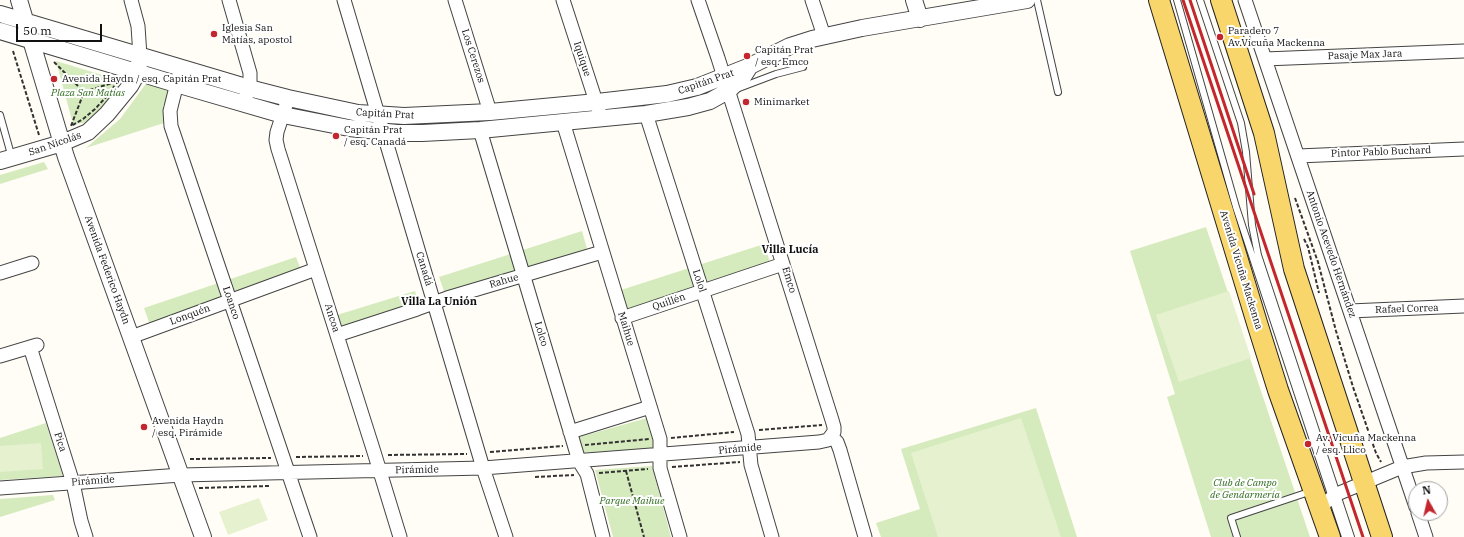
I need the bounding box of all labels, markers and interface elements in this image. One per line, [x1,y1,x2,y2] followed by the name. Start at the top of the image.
[18,16,104,42] scale bar
[222,22,292,46] place label: Iglesia San Matías, apostol
[23,23,52,38] text: 50 m
[1228,25,1325,48] place label: Paradero 7 Av.Vicuña Mackenna
[459,28,487,84] street label: Los Cerezos
[209,29,219,39] marker: Iglesia San Matías, apostol
[1215,32,1225,42] marker: Paradero 7 Av.Vicuña Mackenna
[571,40,593,78] street label: Iquique
[755,44,813,68] place label: Capitán Prat / esq. Emco
[1328,48,1402,62] street label: Pasaje Max Jara
[742,51,752,61] marker: Capitán Prat / esq. Emco
[676,67,736,97] street label: Capitán Prat
[62,73,221,85] place label: Avenida Haydn / esq. Capitán Prat
[49,74,59,84] marker: Avenida Haydn / esq. Capitán Prat
[51,87,125,99] park label: Plaza San Matías
[754,96,809,108] place label: Minimarket
[741,97,751,107] marker: Minimarket
[356,106,414,122] street label: Capitán Prat
[344,124,406,148] place label: Capitán Prat / esq. Canadá
[27,129,83,159] street label: San Nicolás
[331,131,341,141] marker: Capitán Prat / esq. Canadá
[1331,144,1431,160] street label: Pintor Pablo Buchard
[1303,189,1359,319] street label: Antonio Acevedo Hernández
[1217,209,1265,331] street label: Avenida Vicuña Mackenna
[82,214,132,326] street label: Avenida Federico Haydn
[762,243,818,257] district label: Villa Lucía
[413,250,435,288] street label: Canadá
[779,266,799,294] street label: Emco
[690,268,708,294] street label: Lolol
[488,271,520,291] street label: Rahue
[220,285,242,321] street label: Loanco
[651,291,687,313] street label: Quillén
[401,295,477,309] district label: Villa La Unión
[168,302,212,328] street label: Lonquén
[322,302,342,334] street label: Ancoa
[1375,302,1439,316] street label: Rafael Correa
[615,310,637,348] street label: Maihue
[532,320,550,348] street label: Lolco
[152,415,224,438] place label: Avenida Haydn / esq. Pirámide
[139,422,149,432] marker: Avenida Haydn / esq. Pirámide
[51,431,69,453] street label: Pica
[1316,432,1416,456] place label: Av. Vicuña Mackenna / esq. Llico
[1303,439,1313,449] marker: Av. Vicuña Mackenna / esq. Llico
[718,441,762,457] street label: Pirámide
[395,464,439,476] street label: Pirámide
[71,474,115,488] street label: Pirámide
[1210,477,1280,500] park label: Club de Campo de Gendarmería
[1408,481,1448,521] north arrow
[1421,483,1432,498] text: N
[600,495,664,507] park label: Parque Maihue

